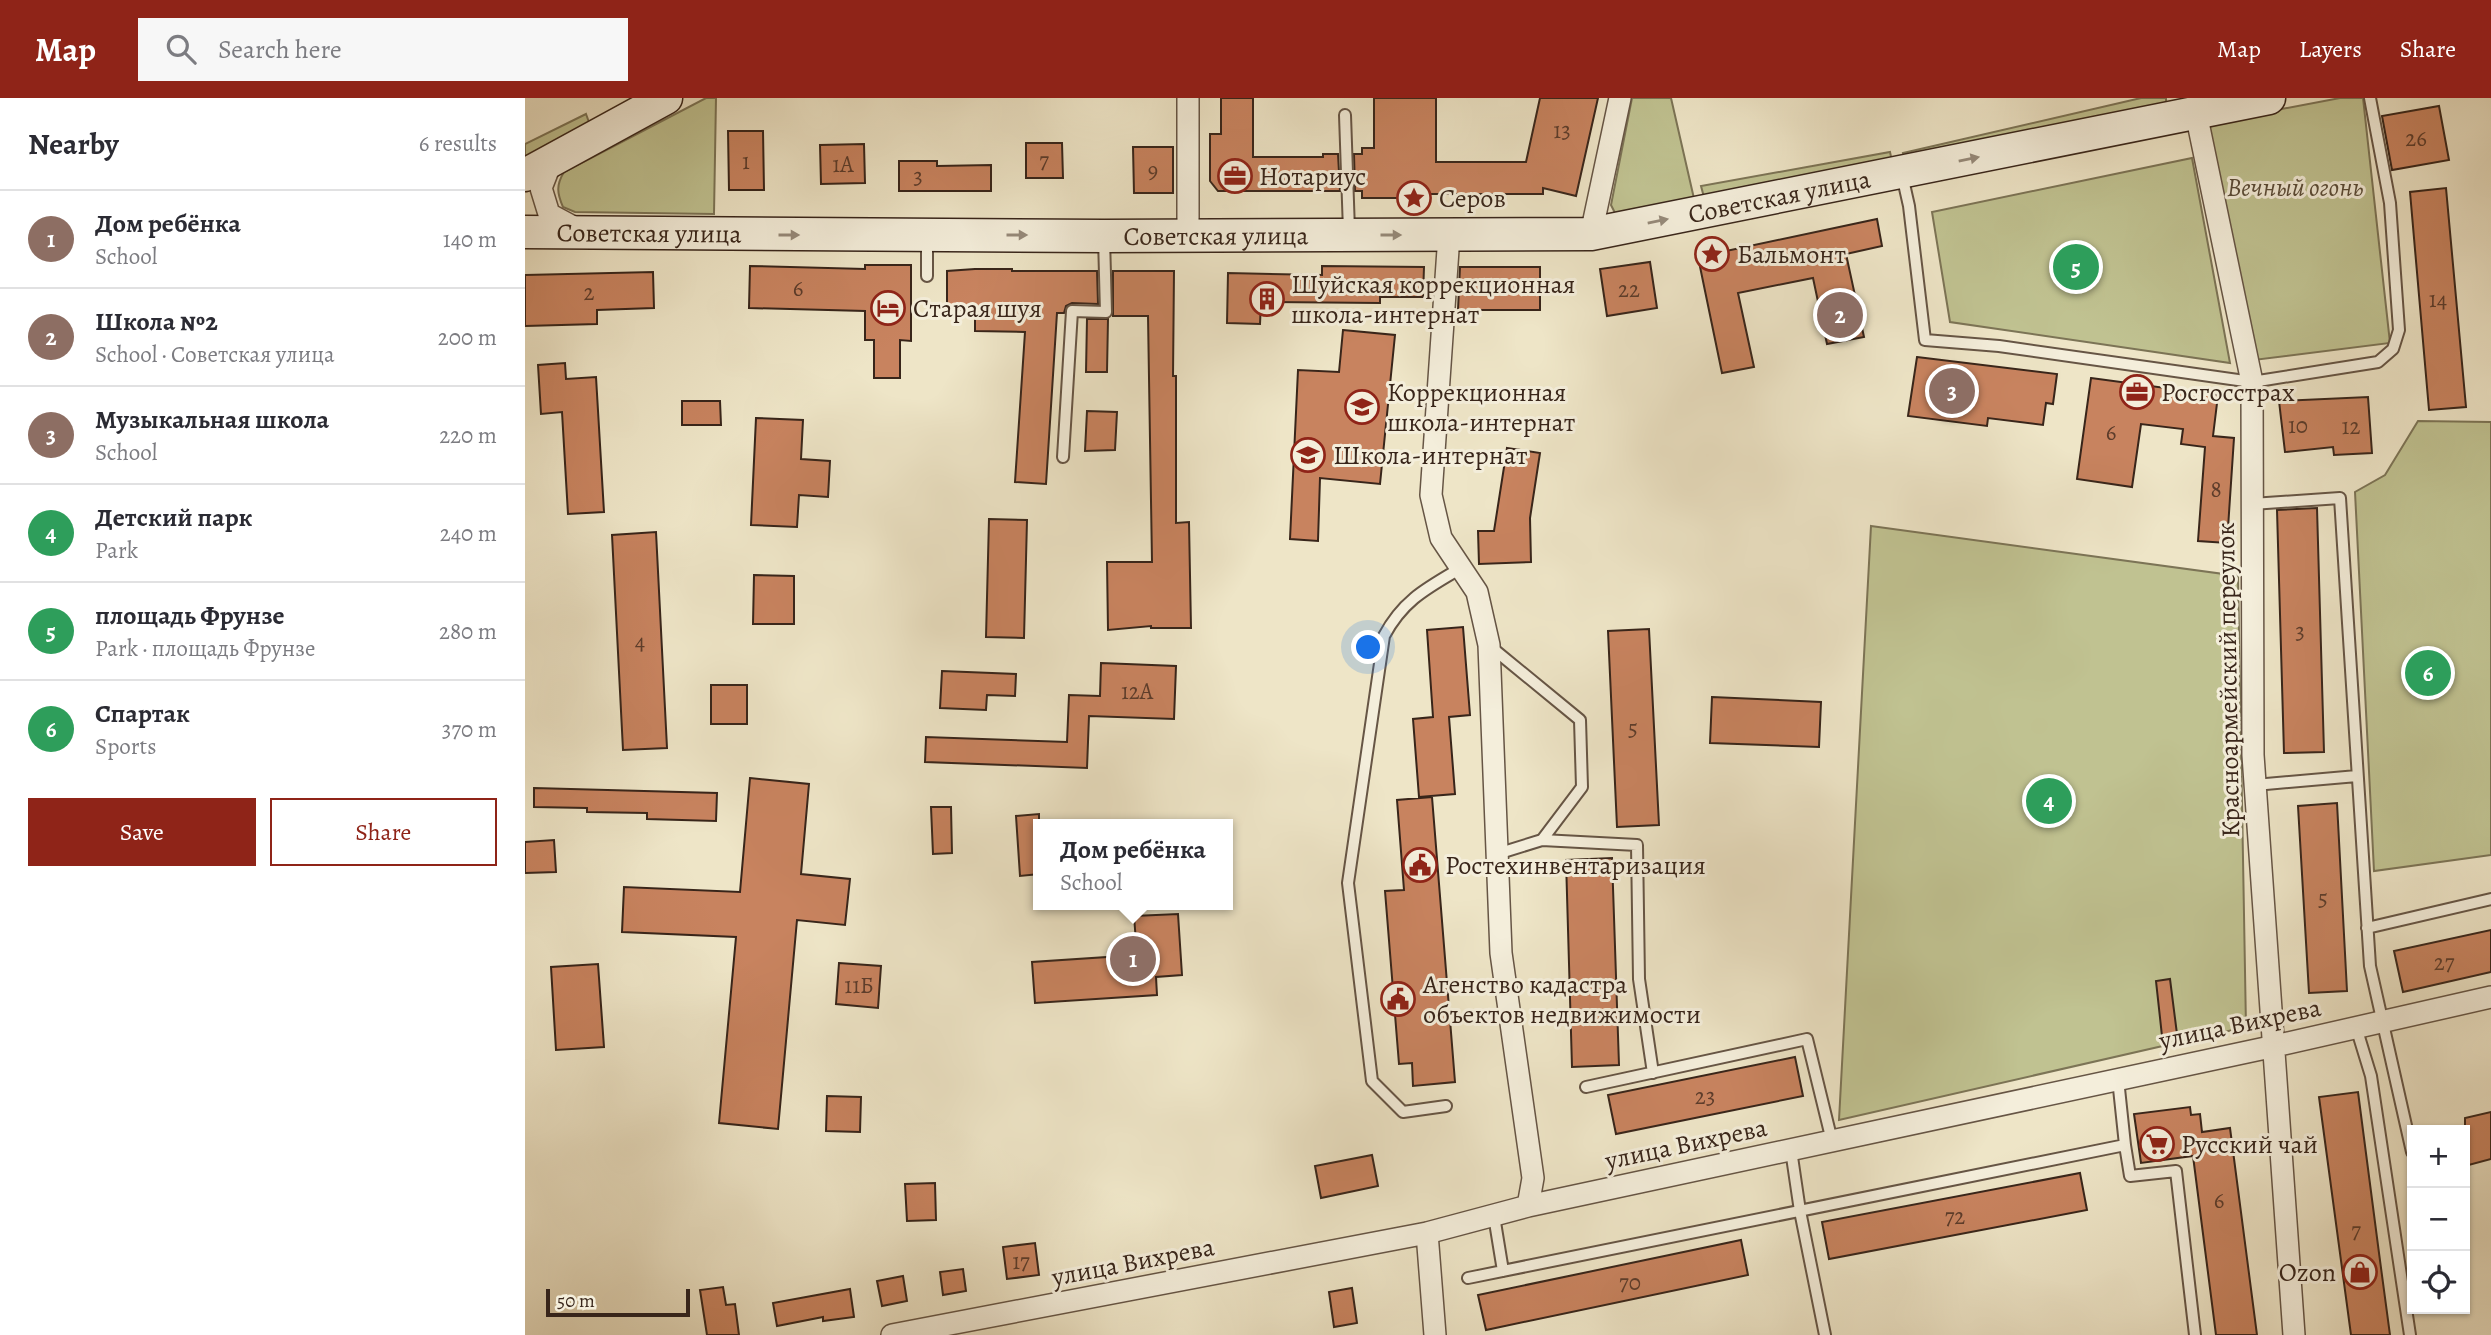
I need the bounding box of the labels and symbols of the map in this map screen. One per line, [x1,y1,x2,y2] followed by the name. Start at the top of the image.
[1553,115,1571,146] house number: 13
[2405,123,2427,154] house number: 26
[1039,145,1049,176] house number: 7
[742,146,750,177] house number: 1
[832,149,854,180] house number: 1А
[1958,154,1980,165] one-way arrow
[1148,155,1158,186] house number: 9
[1216,157,1254,195] office icon: Нотариус
[1259,159,1366,194] place label: Нотариус
[913,161,923,192] house number: 3
[1685,161,1873,232] street label: Советская улица
[2227,170,2363,205] park label: Вечный огонь
[1395,179,1433,217] place icon: Серов
[1439,181,1506,216] place label: Серов
[556,215,742,251] street label: Советская улица
[1647,215,1669,226] one-way arrow
[1123,218,1309,253] street label: Советская улица
[778,229,800,241] one-way arrow
[1006,229,1028,241] one-way arrow
[1380,229,1402,240] one-way arrow
[1693,235,1731,273] place icon: Бальмонт
[1737,237,1846,272] place label: Бальмонт
[2053,241,2099,293] pin: 5
[1291,267,1575,332] place label: Шуйская коррекционная школа-интернат
[793,273,803,304] house number: 6
[1618,274,1640,305] house number: 22
[584,277,595,308] house number: 2
[1248,280,1286,318] building icon: Шуйская коррекционная школа-интернат
[2429,284,2447,315] house number: 14
[869,289,907,327] hotel icon: Старая шуя
[1817,289,1863,341] pin: 2
[913,291,1042,326] place label: Старая шуя
[1929,365,1975,417] pin: 3
[2118,373,2156,411] office icon: Росгосстрах
[1387,375,1576,440] place label: Коррекционная школа-интернат
[2161,375,2295,410] place label: Росгосстрах
[1343,388,1381,426] school or university icon: Коррекционная школа-интернат
[2288,410,2308,441] house number: 10
[2342,411,2360,442] house number: 12
[2106,417,2116,448] house number: 6
[1289,436,1327,474] school or university icon: Школа-интернат
[1333,438,1528,473] place label: Школа-интернат
[2210,474,2222,505] house number: 8
[2208,522,2248,838] street label: Красноармейский переулок
[2295,616,2305,647] house number: 3
[635,626,645,657] house number: 4
[1351,630,1385,664] your location
[2405,647,2451,699] pin: 6
[1121,676,1154,707] house number: 12А
[1628,713,1638,744] house number: 5
[2026,775,2072,827] pin: 4
[1401,846,1439,884] public building icon: Ростехинвентаризация
[1445,848,1706,883] place label: Ростехинвентаризация
[2318,883,2328,914] house number: 5
[1110,933,1156,985] pin: 1
[2434,947,2455,978] house number: 27
[1422,967,1701,1032] place label: Агенство кадастра объектов недвижимости
[844,970,874,1001] house number: 11Б
[1379,980,1417,1018] public building icon: Агенство кадастра объектов недвижимости
[2155,990,2324,1058] street label: улица Вихрева
[1695,1081,1715,1112] house number: 23
[1601,1110,1770,1178] street label: улица Вихрева
[2138,1125,2176,1163] supermarket icon: Русский чай
[2181,1127,2318,1162] place label: Русский чай
[2214,1185,2224,1216] house number: 6
[1945,1201,1965,1232] house number: 72
[2351,1215,2361,1246] house number: 7
[1048,1229,1217,1295] street label: улица Вихрева
[1012,1246,1030,1277] house number: 17
[2341,1253,2379,1291] shop icon: Ozon
[2279,1255,2336,1290] place label: Ozon
[1619,1267,1641,1298] house number: 70
[546,1286,689,1318] scale bar

